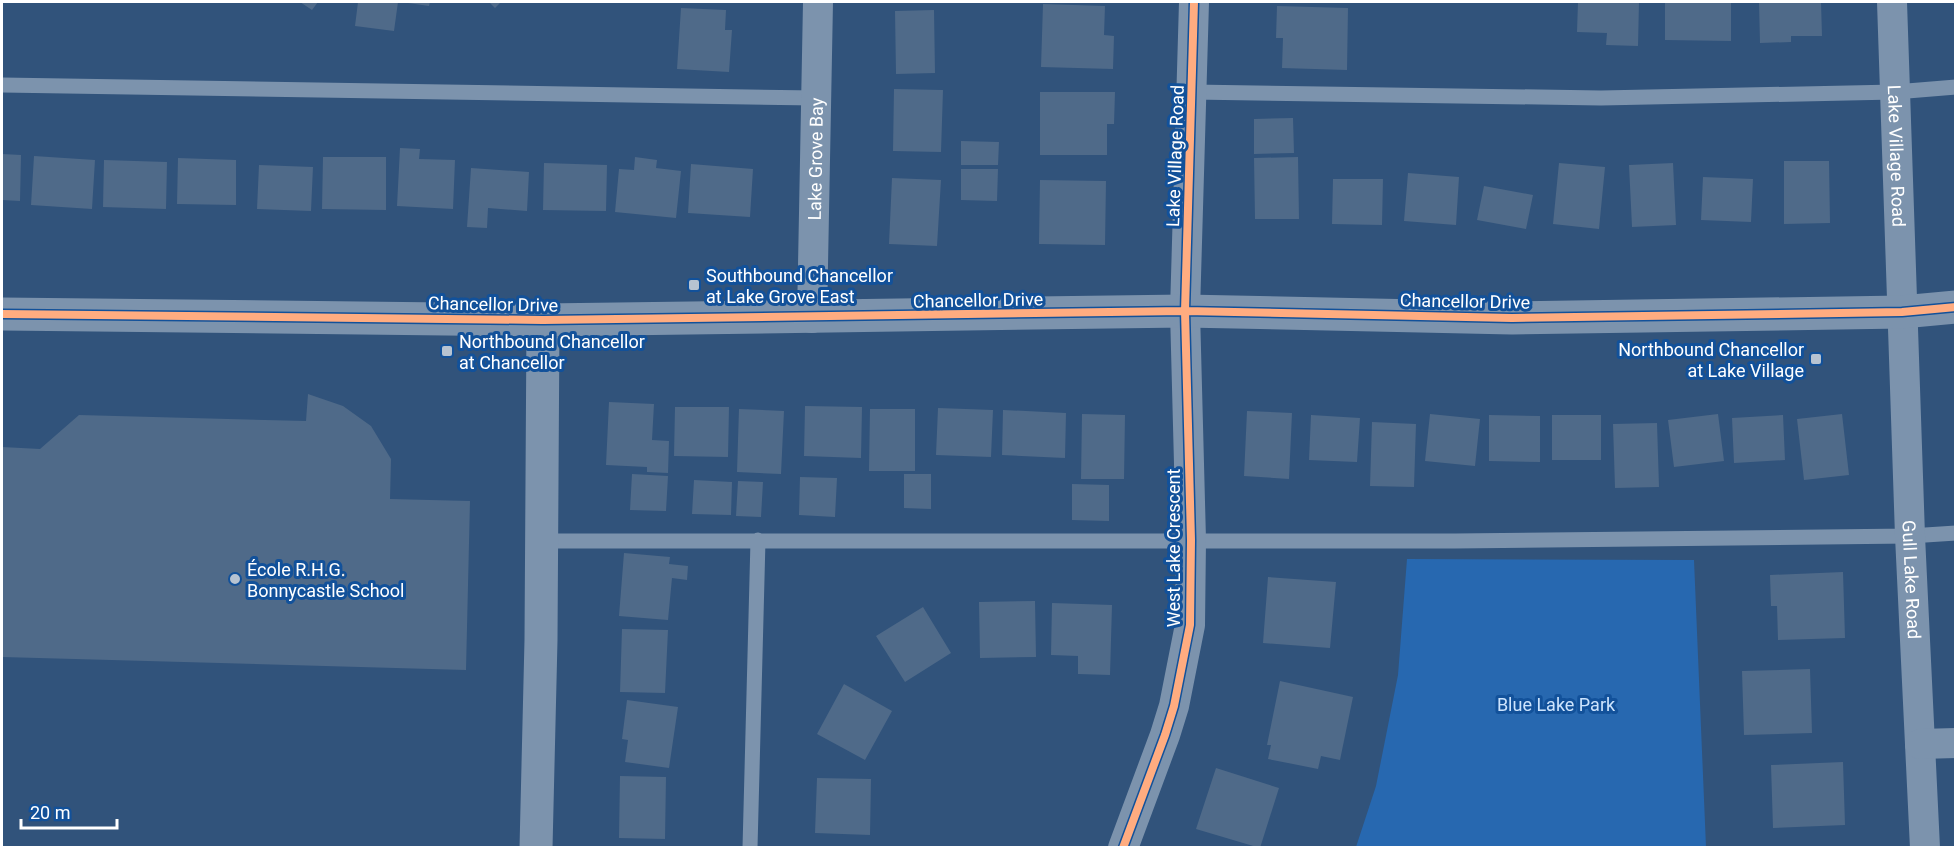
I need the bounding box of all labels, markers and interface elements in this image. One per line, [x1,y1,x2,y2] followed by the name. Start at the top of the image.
[1884,84,1910,227] street label: Lake Village Road
[1162,85,1188,227] street label: Lake Village Road
[803,97,827,221] street label: Lake Grove Bay
[706,265,893,307] place label: Southbound Chancellor at Lake Grove East
[687,278,701,292] marker: Southbound Chancellor at Lake Grove East
[913,288,1043,312] street label: Chancellor Drive
[1400,289,1530,313] street label: Chancellor Drive
[428,292,558,316] street label: Chancellor Drive
[459,331,645,373] place label: Northbound Chancellor at Chancellor
[1618,339,1804,381] place label: Northbound Chancellor at Lake Village
[440,344,454,358] marker: Northbound Chancellor at Chancellor
[1809,352,1823,366] marker: Northbound Chancellor at Lake Village
[1163,469,1184,627] street label: West Lake Crescent
[1899,520,1925,640] street label: Gull Lake Road
[247,559,404,601] place label: École R.H.G. Bonnycastle School
[228,572,242,586] marker: École R.H.G. Bonnycastle School
[1497,694,1616,715] park label: Blue Lake Park
[21,792,117,830] scale bar
[30,802,70,823] text: 20 m

